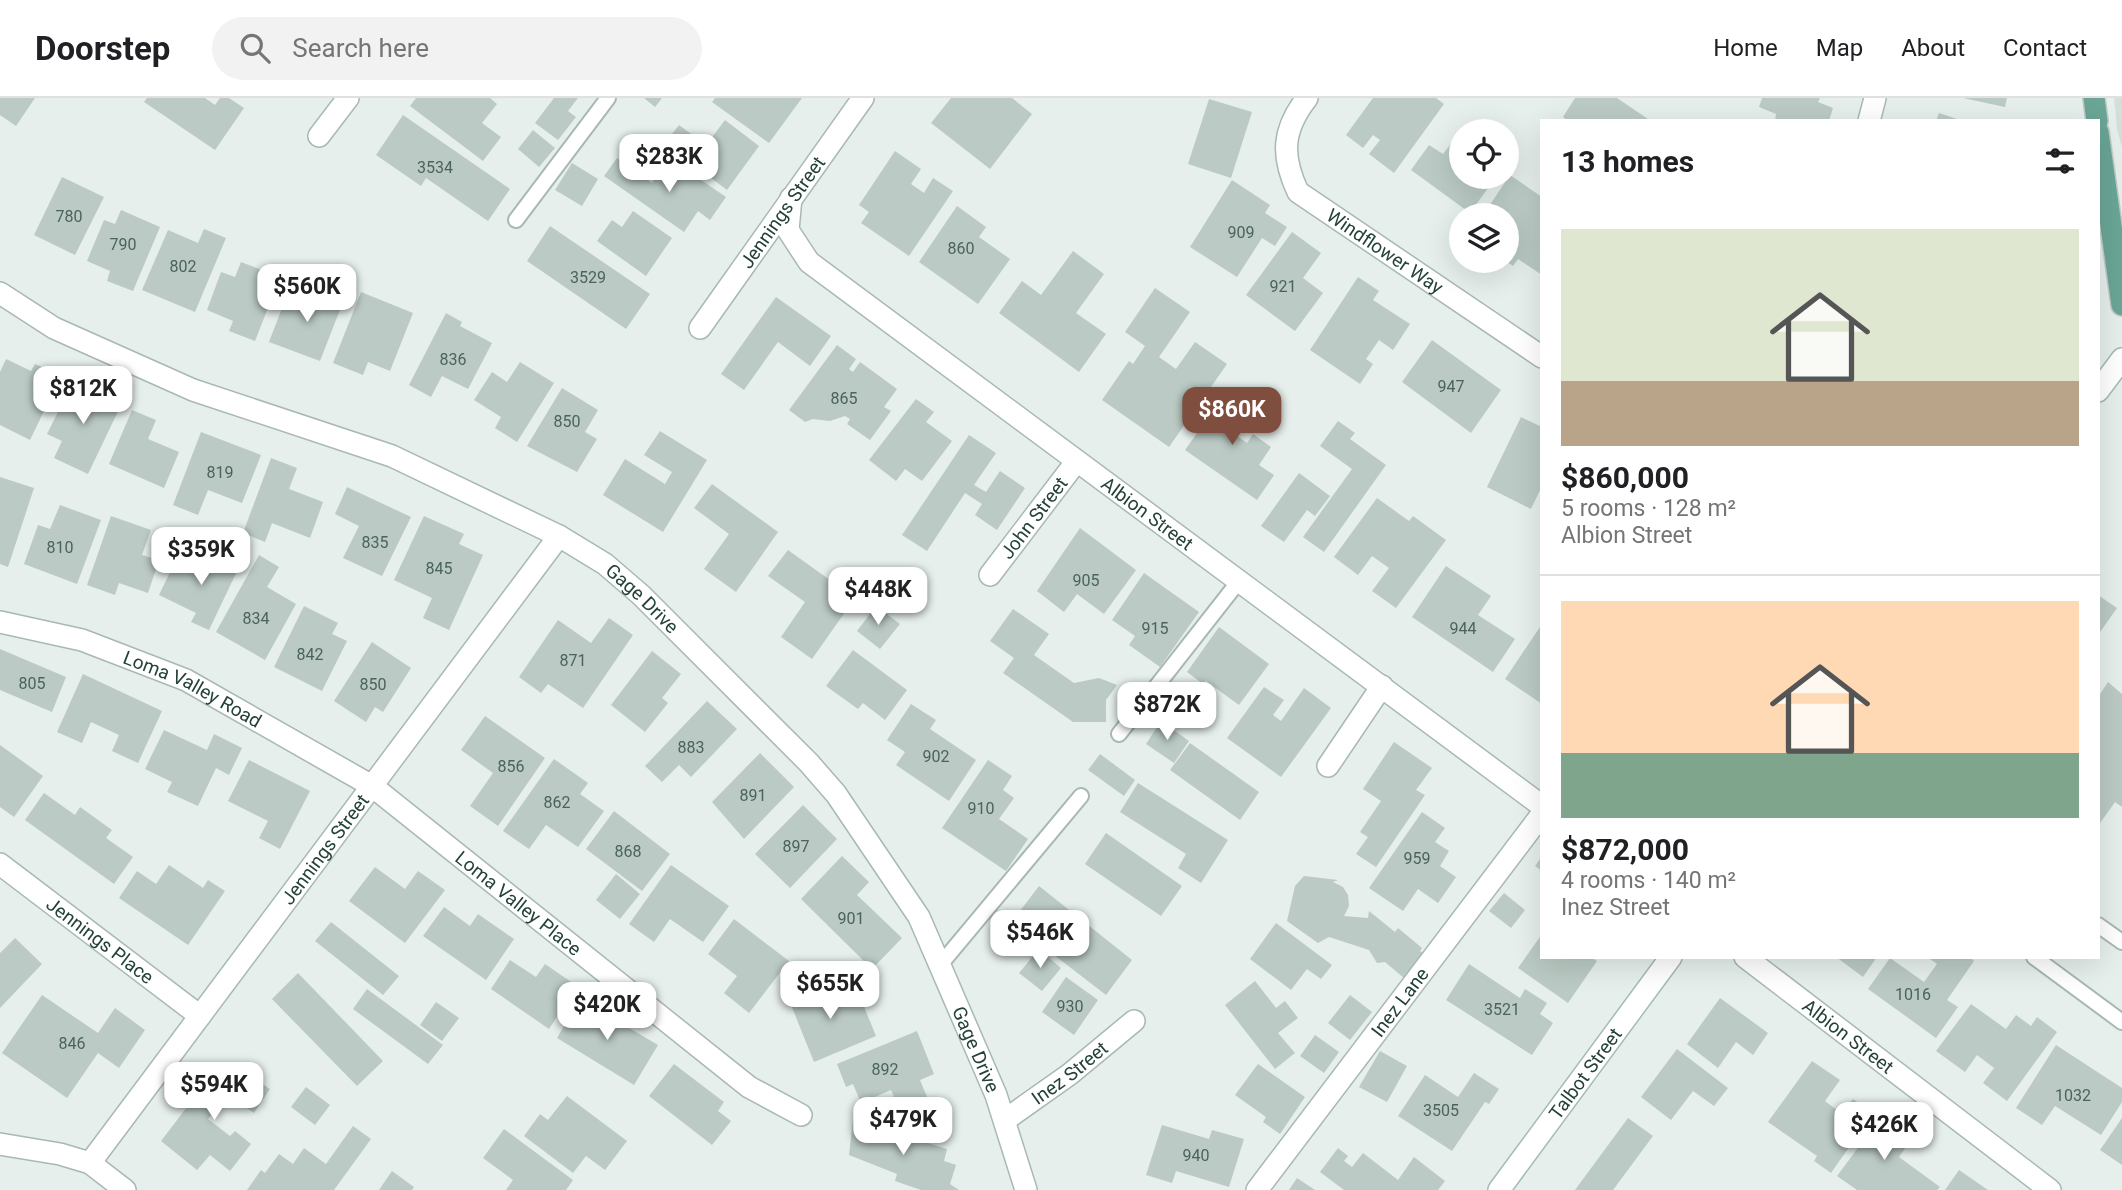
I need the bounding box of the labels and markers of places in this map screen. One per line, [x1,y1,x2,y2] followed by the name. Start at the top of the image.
[620,134,718,194] pin: $283K
[258,264,356,324] pin: $560K
[34,366,132,426] pin: $812K
[1183,388,1281,447] pin: $860K
[152,528,250,587] pin: $359K
[829,568,927,627] pin: $448K
[1118,682,1216,742] pin: $872K
[991,910,1089,970] pin: $546K
[781,962,879,1021] pin: $655K
[558,982,656,1042] pin: $420K
[165,1062,263,1122] pin: $594K
[854,1098,952,1157] pin: $479K
[1835,1102,1933,1162] pin: $426K

